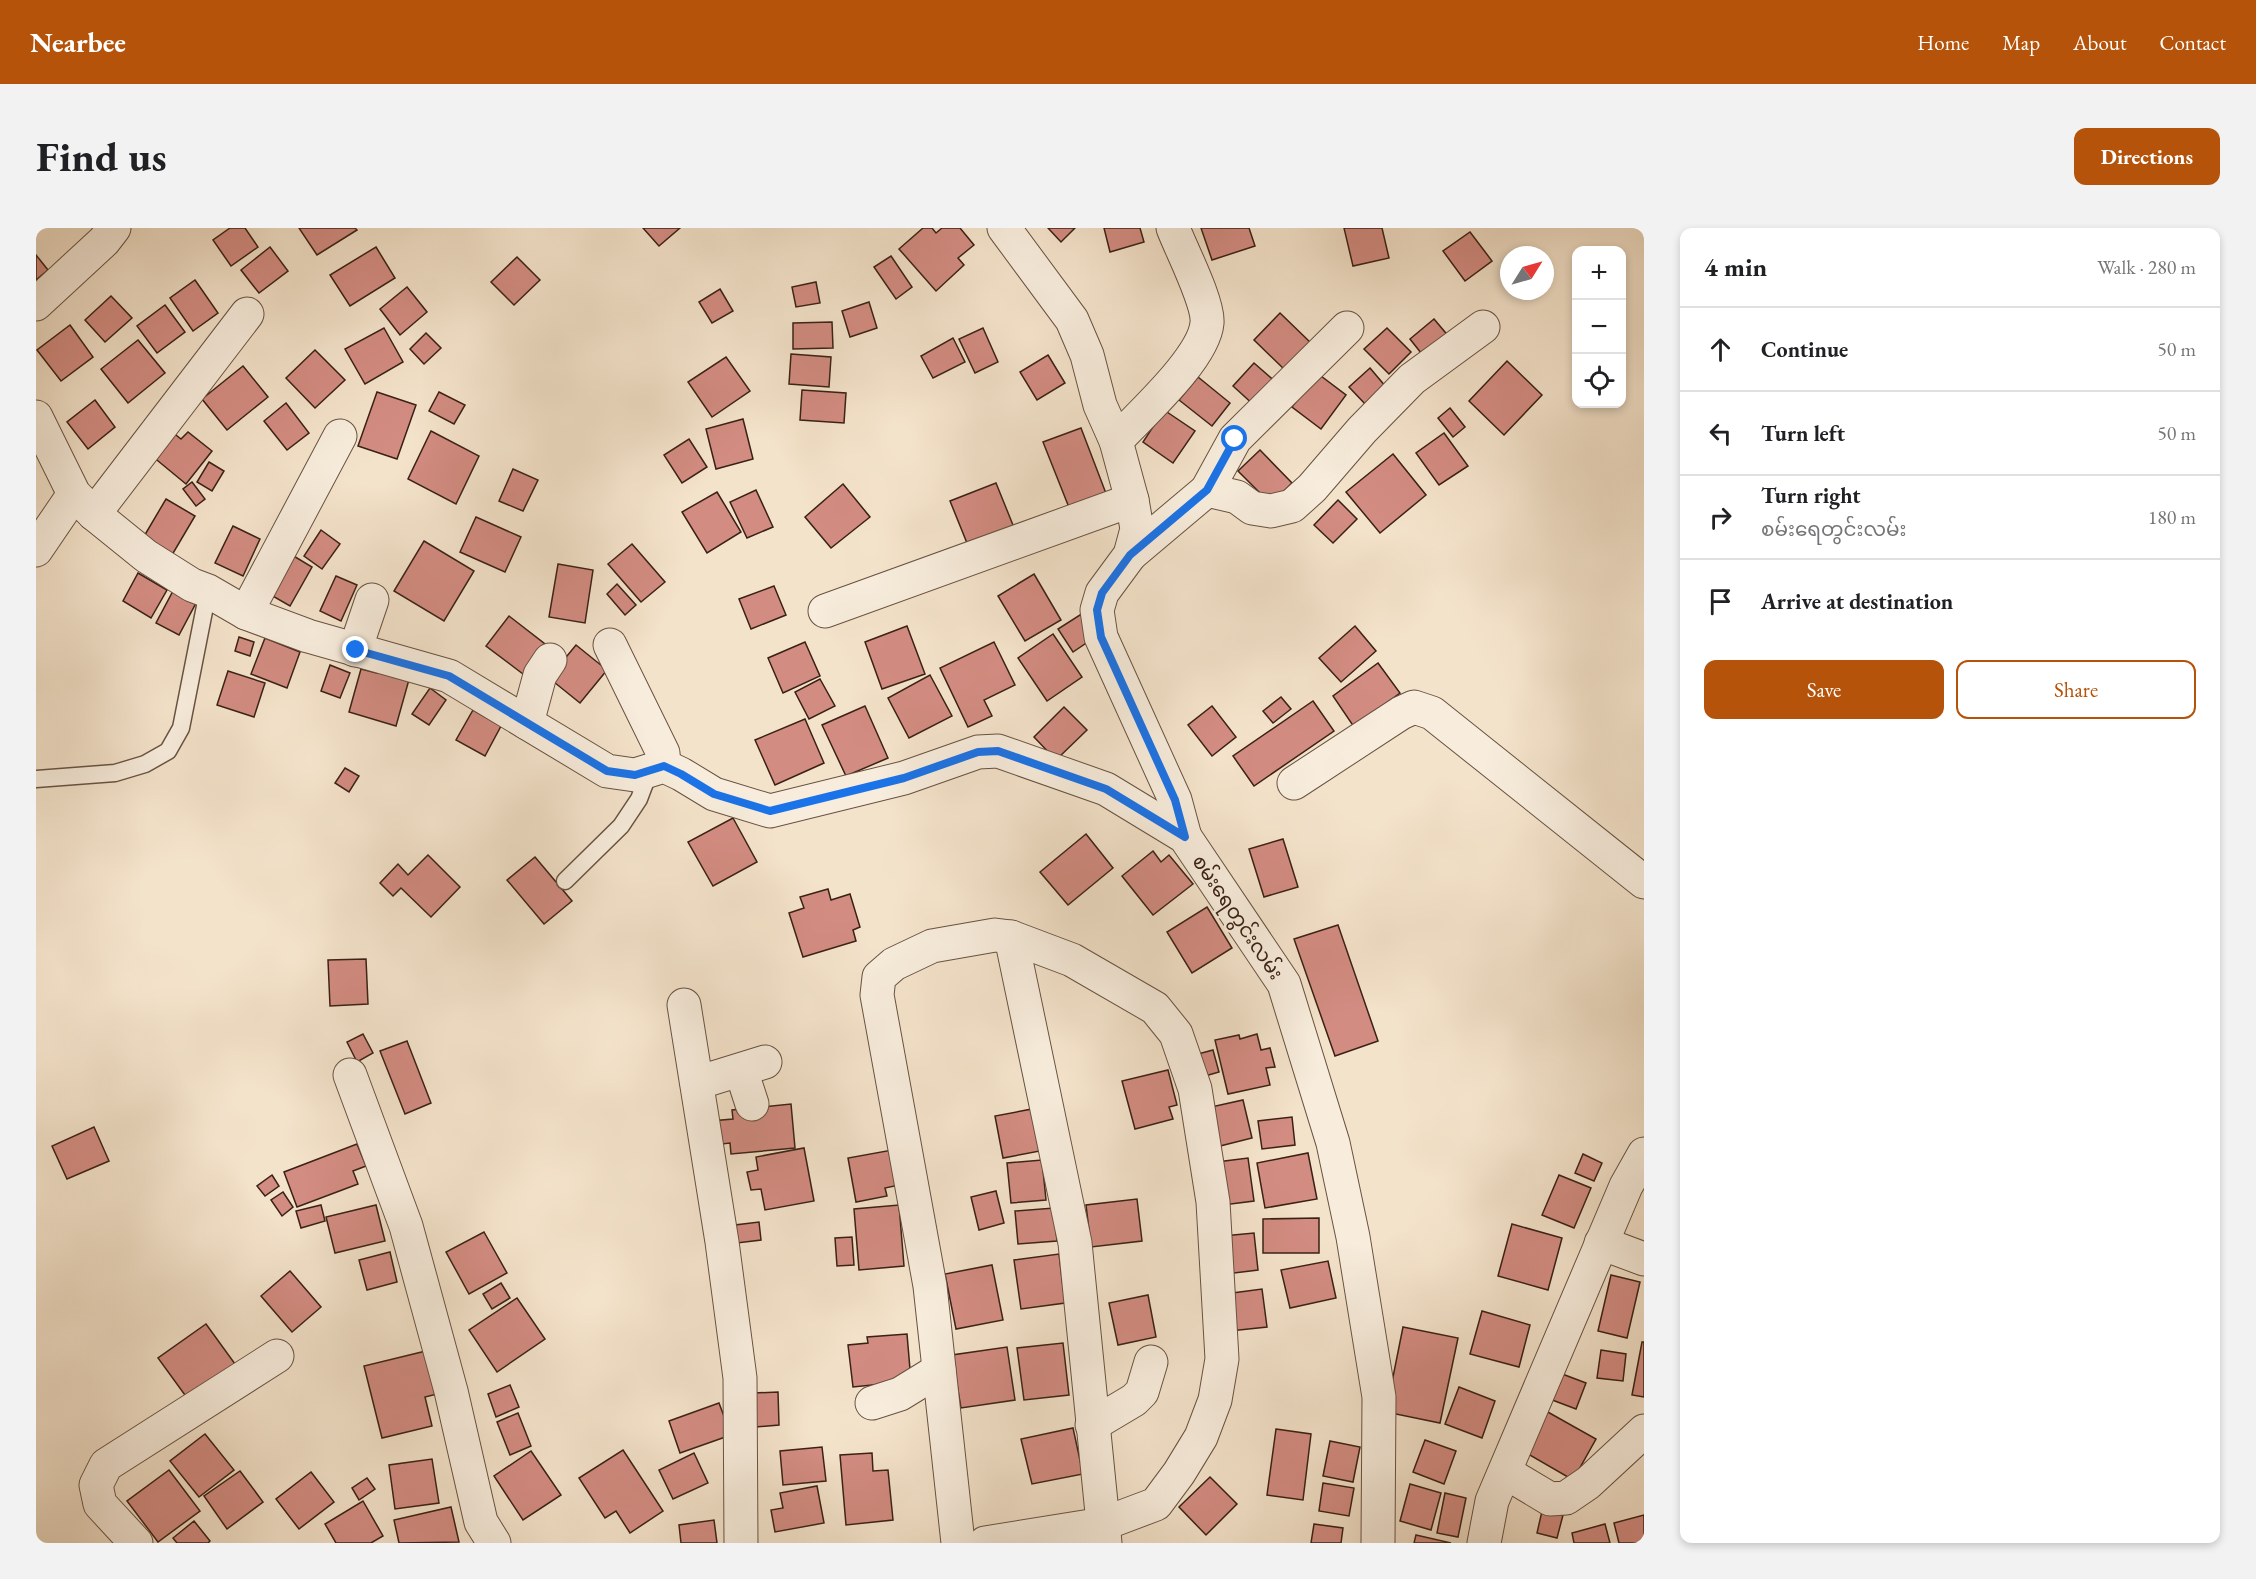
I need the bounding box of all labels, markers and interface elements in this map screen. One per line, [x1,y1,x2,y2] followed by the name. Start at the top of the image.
[30,24,126,60] text: Nearbee
[1917,29,1969,56] text: Home
[2002,29,2040,56] text: Map
[2073,29,2126,56] text: About
[2159,29,2226,56] text: Contact
[2074,128,2220,185] button: Directions
[36,129,167,184] text: Find us
[1500,246,1554,300] north arrow
[1572,246,1626,408] map controls
[1572,246,1626,300] button: +
[1704,250,1767,284] text: 4 min
[2097,254,2196,280] text: Walk · 280 m
[1572,300,1626,354] button: −
[1704,333,1737,366] icon: ahead
[1761,335,1848,364] text: Continue
[2157,336,2196,362] text: 50 m
[1572,354,1626,408] button: locate
[1704,417,1737,450] icon: left
[1761,419,1845,448] text: Turn left
[2157,420,2196,446] text: 50 m
[1221,425,1247,451] route start
[1761,481,1860,510] text: Turn right
[1704,501,1737,534] icon: right
[2148,504,2196,530] text: 180 m
[1761,516,1906,542] text: စမ်းရေတွင်းလမ်း
[1704,585,1737,618] icon: arrive
[1761,587,1953,616] text: Arrive at destination
[342,636,368,662] route end
[1704,660,1944,719] button: Save
[1956,660,2196,719] button: Share
[1184,849,1290,986] street label: စမ်းရေတွင်းလမ်း

